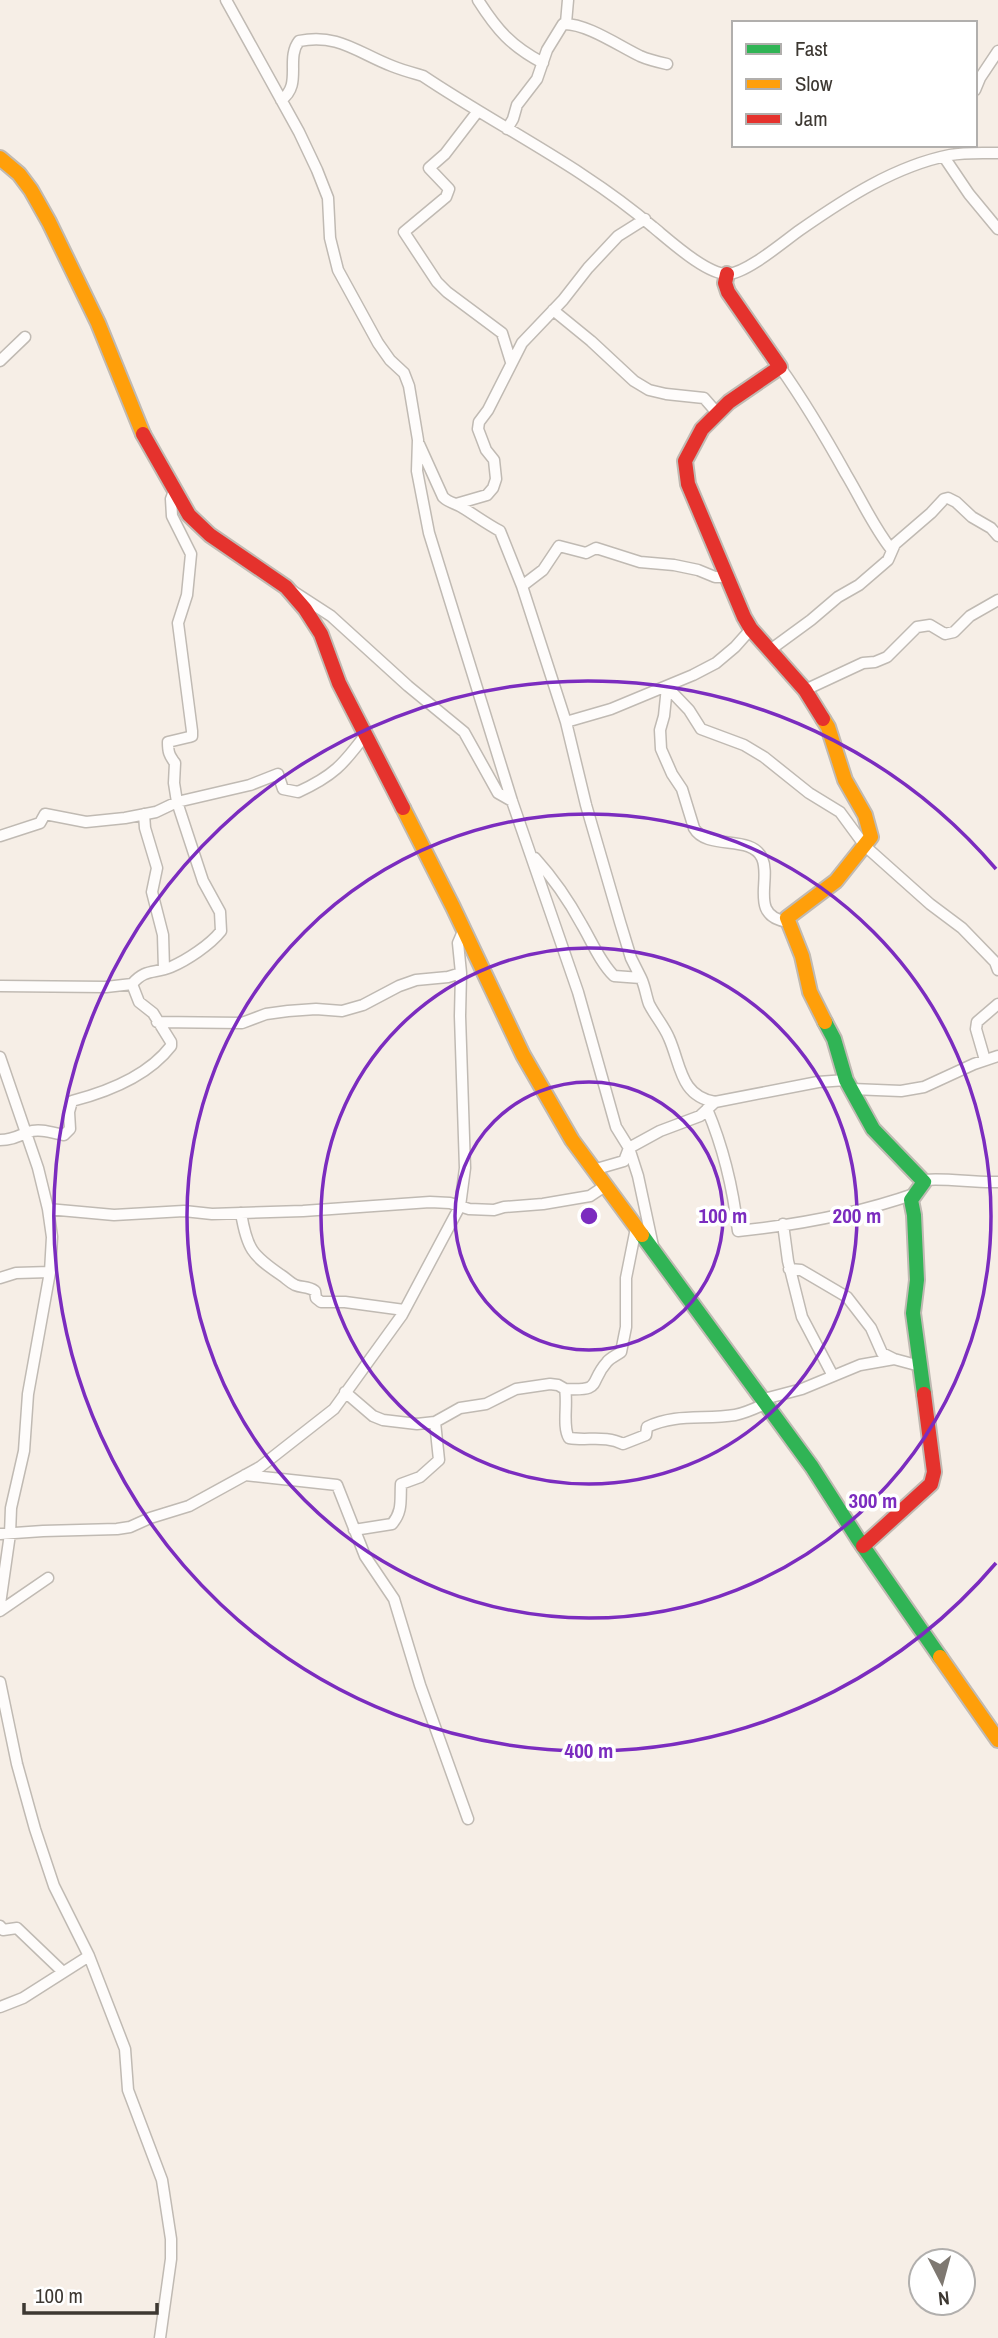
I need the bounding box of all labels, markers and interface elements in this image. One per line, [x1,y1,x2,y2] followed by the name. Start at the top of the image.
[732,21,977,147] legend
[795,34,828,63] text: Fast
[795,69,833,98] text: Slow
[795,104,828,133] text: Jam
[699,1201,747,1230] text: 100 m
[833,1201,881,1230] text: 200 m
[577,1204,601,1228] centre of rings
[849,1486,897,1515] text: 300 m
[565,1736,613,1765] text: 400 m
[907,2247,977,2317] north arrow
[24,2272,158,2316] scale bar
[35,2281,83,2310] text: 100 m
[937,2285,951,2312] text: N

